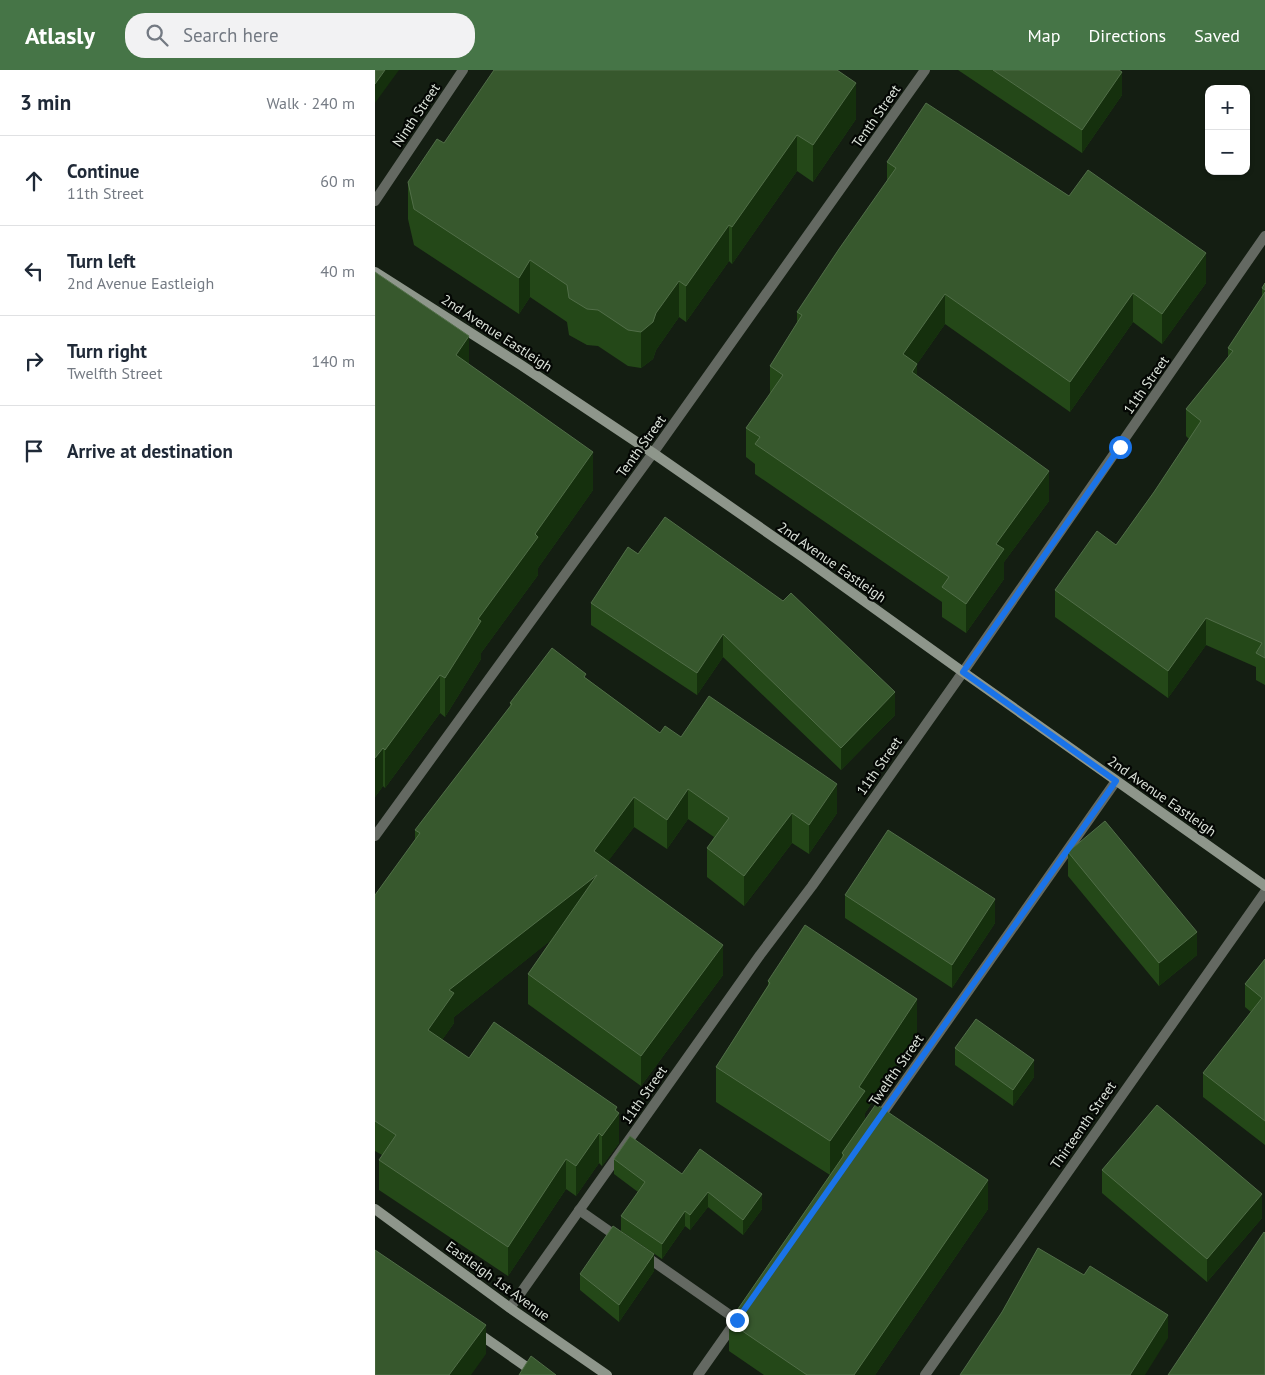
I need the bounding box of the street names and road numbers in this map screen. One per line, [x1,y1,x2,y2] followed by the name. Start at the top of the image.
[388,80,444,150] street label: Ninth Street
[848,81,904,151] street label: Tenth Street
[438,290,556,376] street label: 2nd Avenue Eastleigh
[1119,352,1173,418] street label: 11th Street
[612,411,670,481] street label: Tenth Street
[774,518,890,606] street label: 2nd Avenue Eastleigh
[852,733,906,799] street label: 11th Street
[1104,752,1220,840] street label: 2nd Avenue Eastleigh
[865,1030,927,1109] street label: Twelfth Street
[617,1062,671,1128] street label: 11th Street
[1046,1078,1120,1172] street label: Thirteenth Street
[442,1237,554,1325] street label: Eastleigh 1st Avenue

